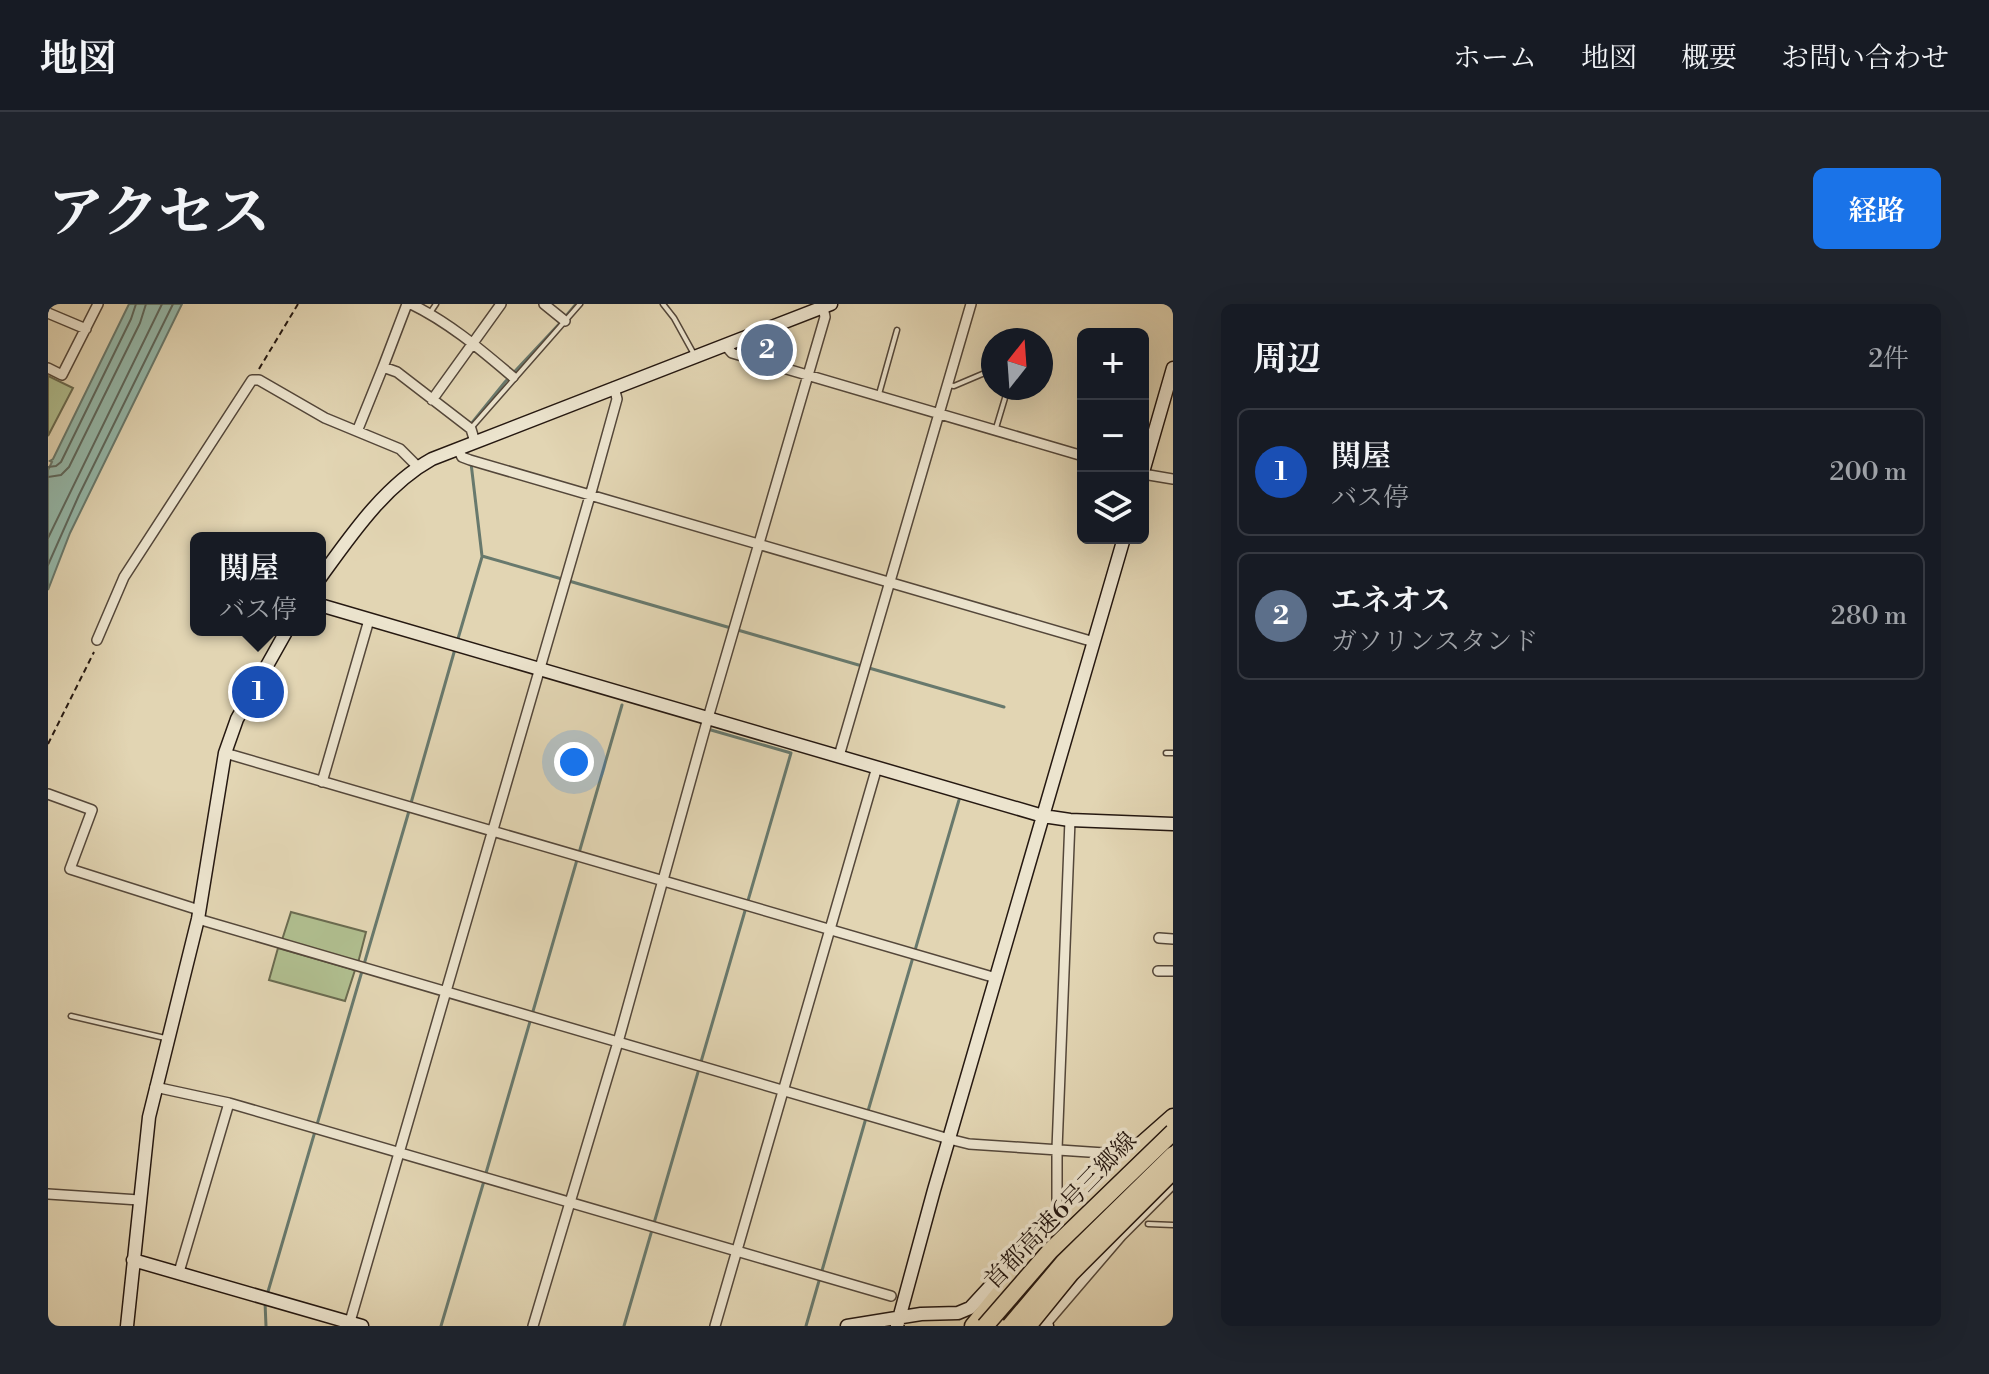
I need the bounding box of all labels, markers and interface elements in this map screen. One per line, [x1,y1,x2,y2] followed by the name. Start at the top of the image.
[40,36,116,83] text: 地図
[1453,41,1537,76] text: ホーム
[1581,41,1637,76] text: 地図
[1681,41,1737,76] text: 概要
[1781,41,1949,76] text: お問い合わせ
[1813,168,1941,249] button: 経路
[48,179,270,249] text: アクセス
[741,320,793,380] pin: 2
[981,328,1053,400] north arrow
[1077,328,1149,544] map controls
[1077,328,1149,400] button: +
[1253,339,1321,381] text: 周辺
[1868,343,1909,375] text: 2件
[1077,400,1149,472] button: −
[1331,438,1391,476] text: 関屋
[1275,456,1287,488] text: 1
[1830,456,1907,488] text: 200 m
[1077,472,1149,544] button: layers
[1331,482,1409,514] text: バス停
[190,532,326,636] popup
[219,550,279,588] text: 関屋
[1331,582,1451,620] text: エネオス
[219,594,297,626] text: バス停
[1273,600,1289,632] text: 2
[1831,600,1907,632] text: 280 m
[1331,626,1538,658] text: ガソリンスタンド
[232,662,284,722] pin: 1
[554,742,594,782] your location
[978,1126,1144,1296] street label: 首都高速6号三郷線

